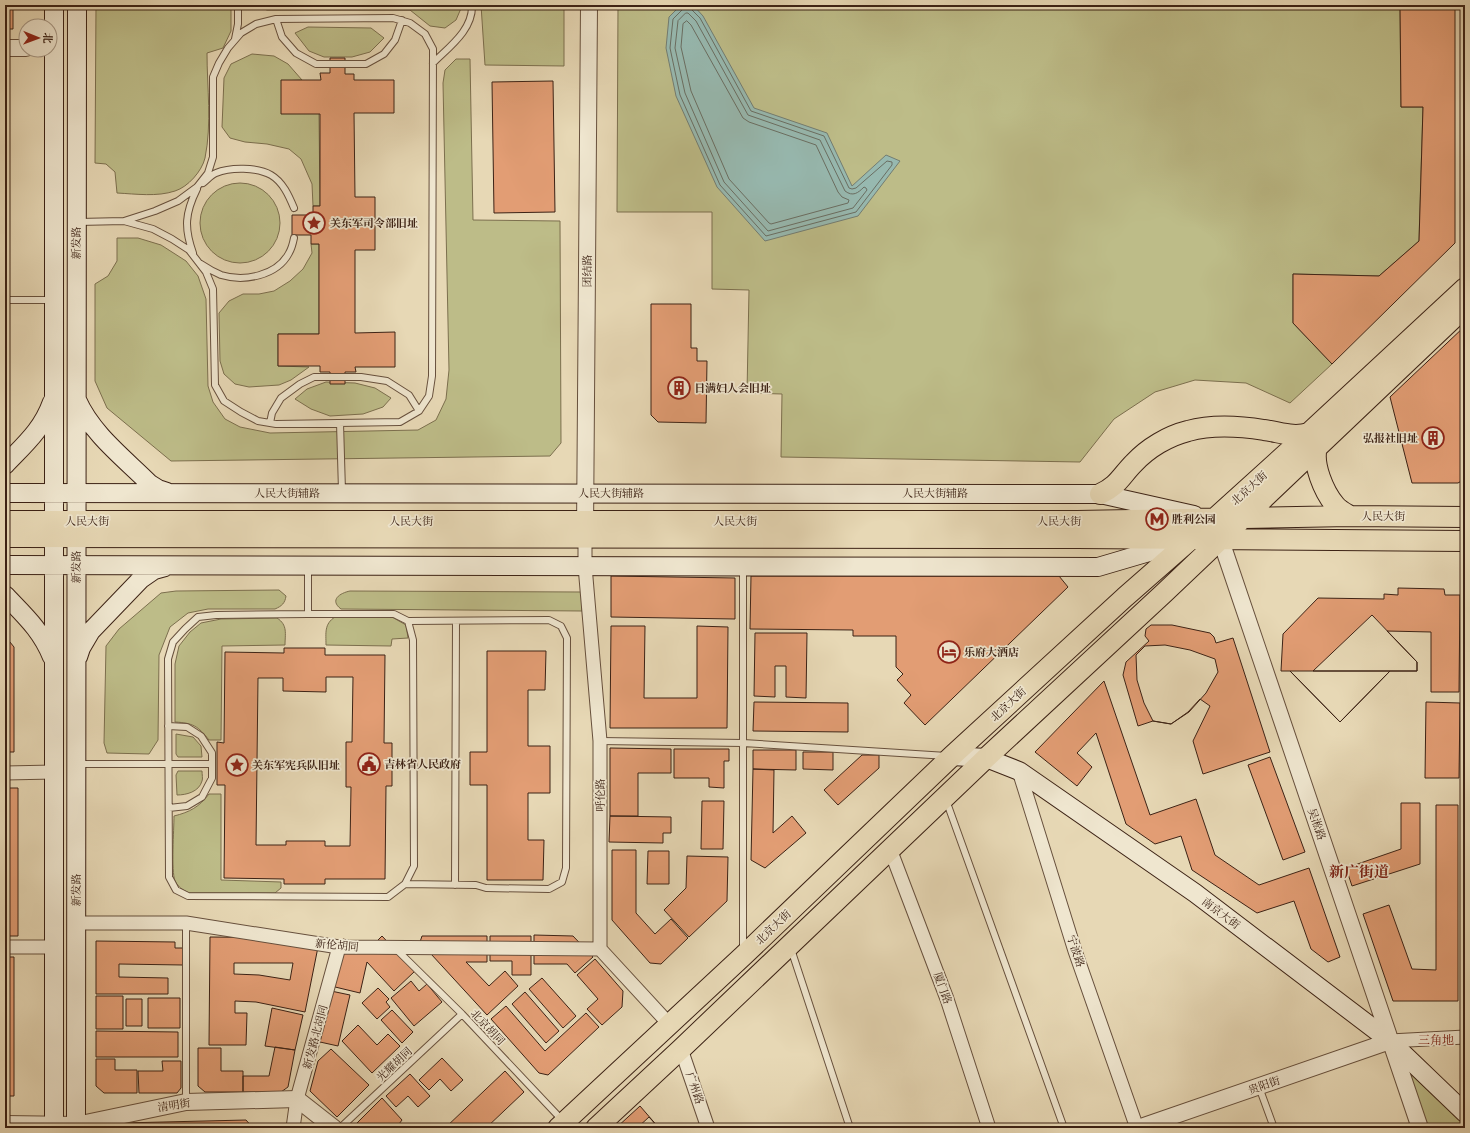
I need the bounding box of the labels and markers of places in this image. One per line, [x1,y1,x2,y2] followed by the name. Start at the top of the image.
[301,210,327,236] place icon: 关东军司令部旧址
[330,216,418,230] place label: 关东军司令部旧址
[666,375,692,401] building icon: 日满妇人会旧址
[694,381,771,395] place label: 日满妇人会旧址
[1420,425,1446,451] building icon: 弘报社旧址
[1363,431,1418,445] place label: 弘报社旧址
[1144,506,1170,532] metro station icon: 胜利公园
[1172,512,1216,526] place label: 胜利公园
[936,639,962,665] hotel icon: 乐府大酒店
[964,645,1019,659] place label: 乐府大酒店
[356,751,382,777] public building icon: 吉林省人民政府
[224,752,250,778] place icon: 关东军宪兵队旧址
[384,757,461,771] place label: 吉林省人民政府
[252,758,340,772] place label: 关东军宪兵队旧址

